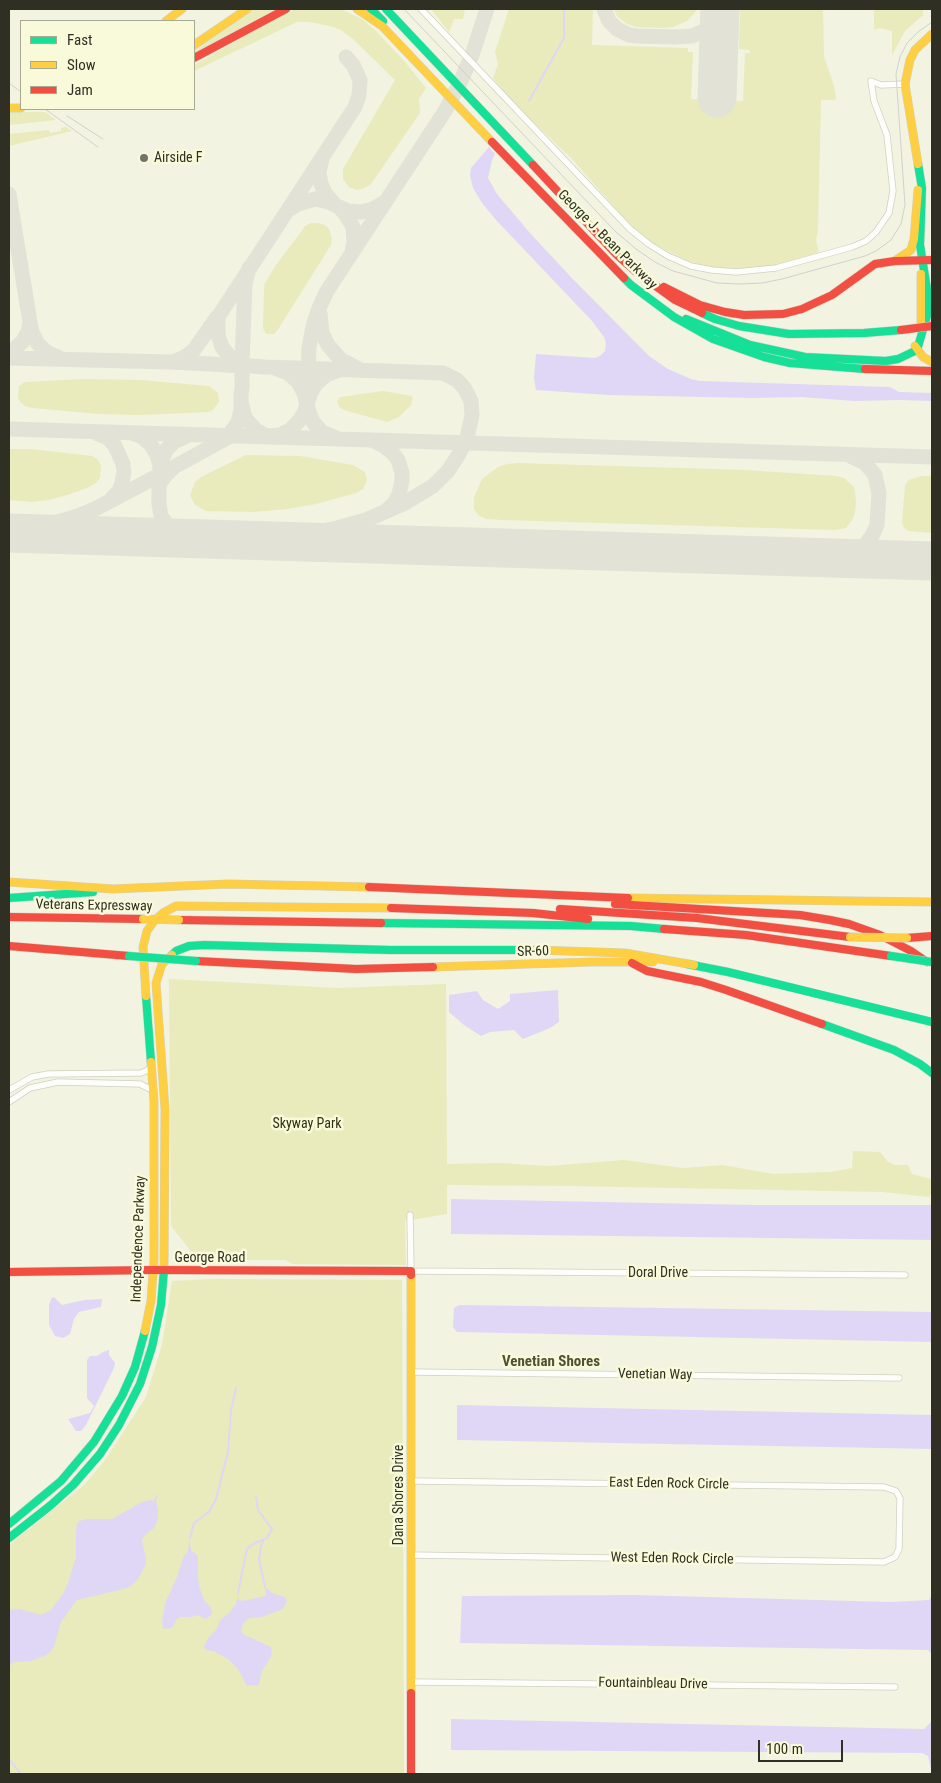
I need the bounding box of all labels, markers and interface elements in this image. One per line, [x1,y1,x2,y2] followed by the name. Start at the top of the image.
[20,20,195,110] legend
[67,31,92,49] text: Fast
[67,56,96,74] text: Slow
[67,81,93,99] text: Jam
[154,150,203,166] place label: Airside F
[138,152,150,164] marker: Airside F
[554,187,660,293] street label: George J. Bean Parkway
[35,897,153,915] street label: Veterans Expressway
[517,943,549,961] street label: SR-60
[272,1116,342,1132] park label: Skyway Park
[128,1175,150,1303] street label: Independence Parkway
[175,1250,245,1266] street label: George Road
[628,1265,688,1281] street label: Doral Drive
[502,1353,600,1371] district label: Venetian Shores
[618,1366,692,1384] street label: Venetian Way
[391,1445,407,1545] street label: Dana Shores Drive
[609,1475,729,1493] street label: East Eden Rock Circle
[610,1550,734,1568] street label: West Eden Rock Circle
[598,1675,708,1693] street label: Fountainbleau Drive
[761,1730,846,1762] scale bar
[766,1740,803,1758] text: 100 m

